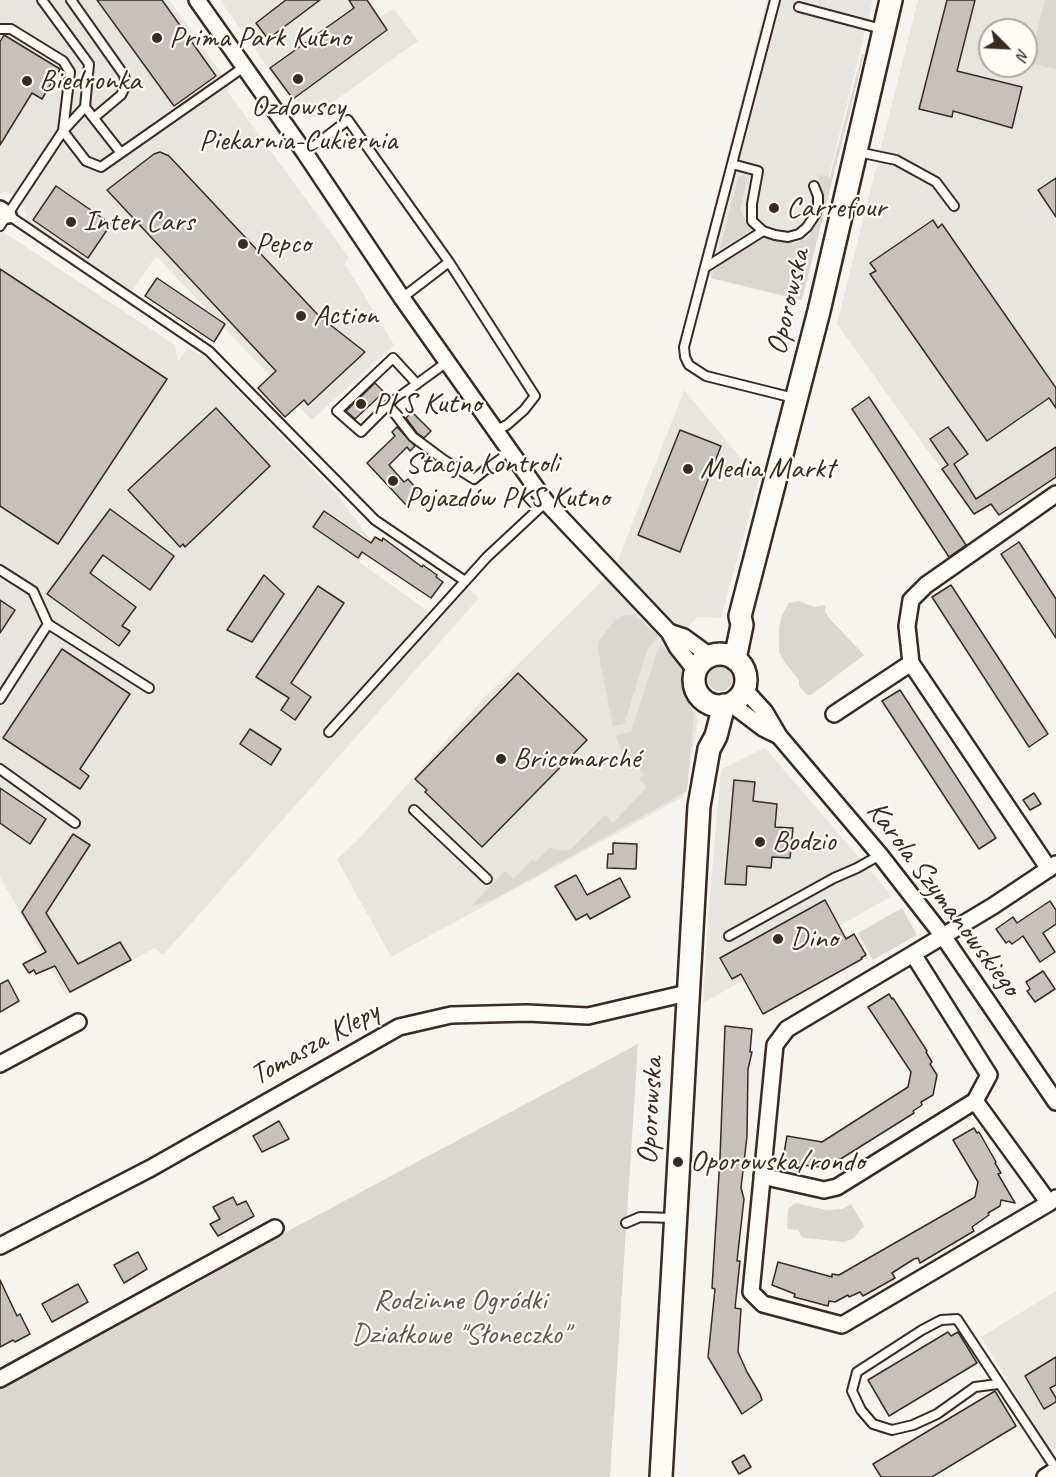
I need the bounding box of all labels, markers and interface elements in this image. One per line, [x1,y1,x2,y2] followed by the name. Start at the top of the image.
[978,18,1038,78] north arrow
[169,20,350,56] place label: Prima Park Kutno
[150,31,164,45] marker: Prima Park Kutno
[1011,46,1034,63] text: N
[39,63,141,99] place label: Biedronka
[291,72,305,86] marker: Ozdowscy Piekarnia-Cukiernia
[20,74,34,88] marker: Biedronka
[199,89,397,160] place label: Ozdowscy Piekarnia-Cukiernia
[786,190,886,226] place label: Carrefour
[767,201,781,215] marker: Carrefour
[83,204,194,240] place label: Inter Cars
[64,215,78,229] marker: Inter Cars
[255,226,311,262] place label: Pepco
[236,237,250,251] marker: Pepco
[759,246,819,358] street label: Oporowska
[313,298,378,334] place label: Action
[294,309,308,323] marker: Action
[373,386,481,422] place label: PKS Kutno
[354,397,368,411] marker: PKS Kutno
[405,446,609,516] place label: Stacja Kontroli Pojazdów PKS Kutno
[700,451,835,487] place label: Media Markt
[681,462,695,476] marker: Media Markt
[386,474,400,488] marker: Stacja Kontroli Pojazdów PKS Kutno
[513,741,640,777] place label: Bricomarché
[494,752,508,766] marker: Bricomarché
[858,794,1028,1004] street label: Karola Szymanowskiego
[772,824,836,860] place label: Bodzio
[753,835,767,849] marker: Bodzio
[790,921,837,957] place label: Dino
[771,932,785,946] marker: Dino
[244,994,386,1094] street label: Tomasza Klepy
[630,1056,672,1166] street label: Oporowska
[690,1144,865,1180] place label: Oporowska/rondo
[671,1155,685,1169] marker: Oporowska/rondo
[351,1283,569,1354] park label: Rodzinne Ogródki Działkowe "Słoneczko"

